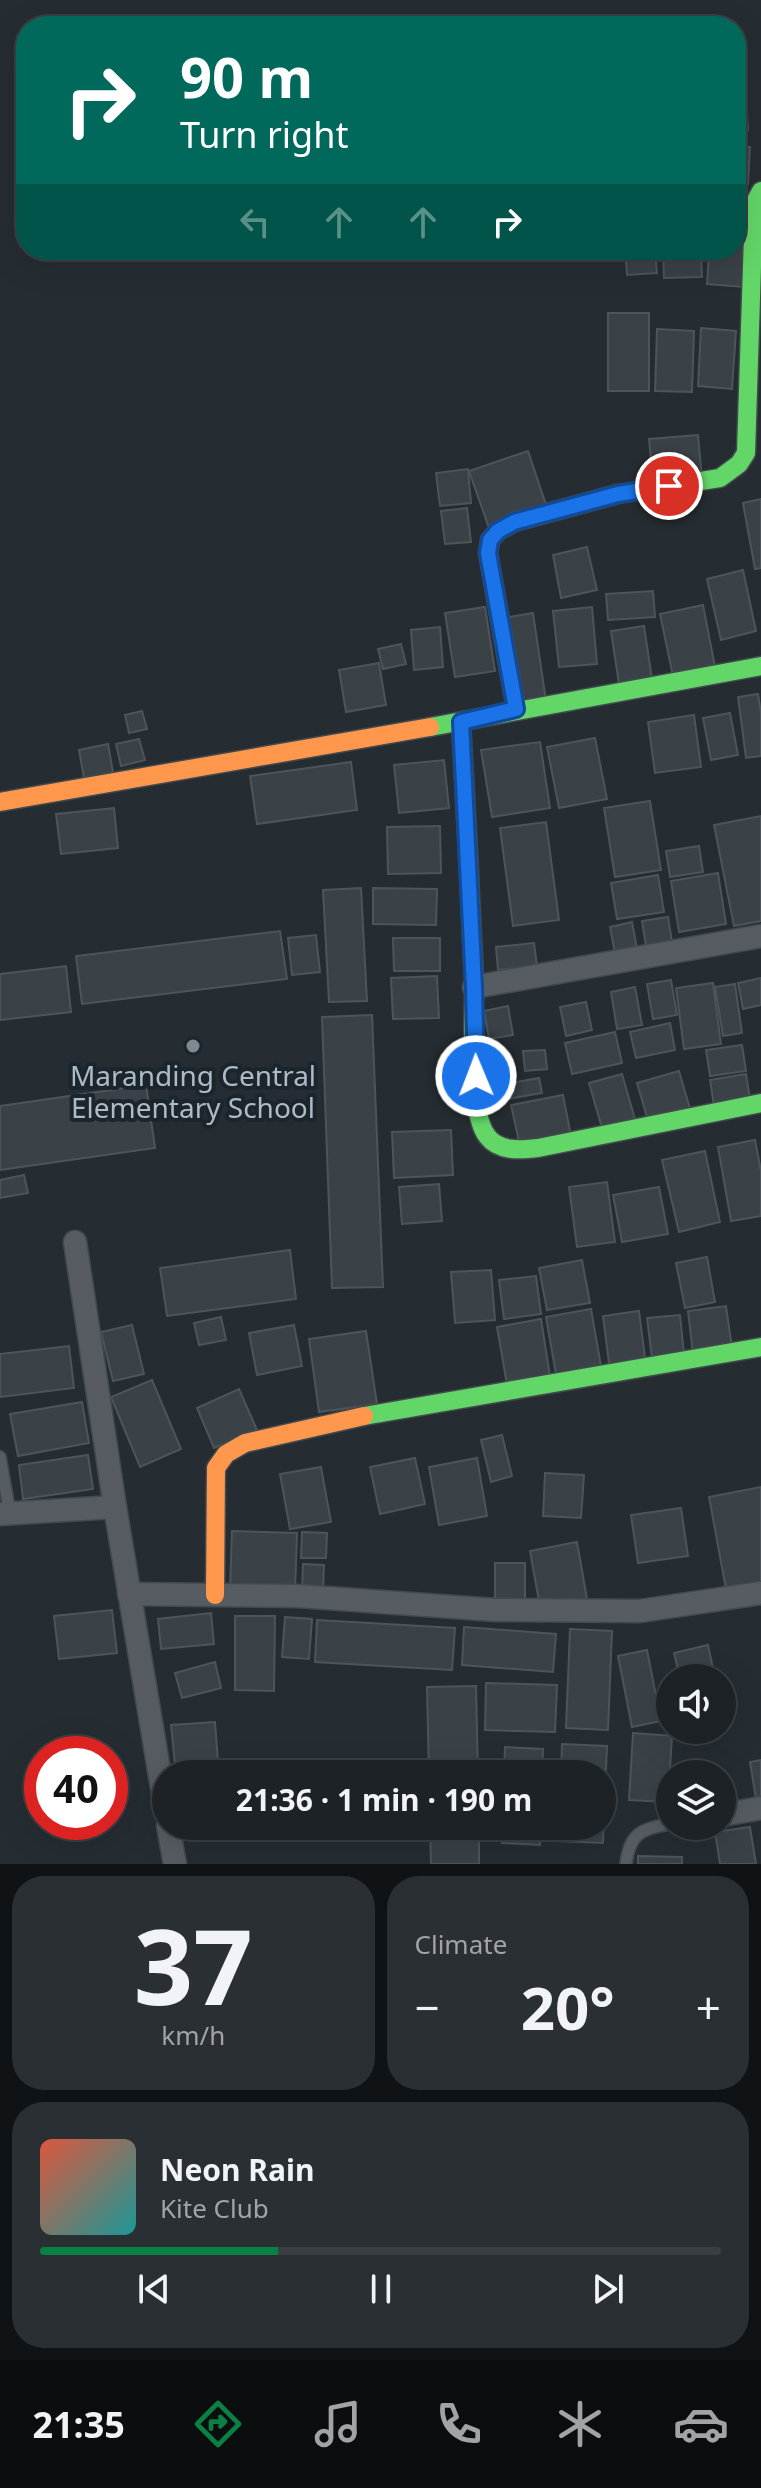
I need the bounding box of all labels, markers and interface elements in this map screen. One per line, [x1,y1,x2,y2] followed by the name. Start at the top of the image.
[180,38,313,114] text: 90 m
[48,48,152,152] icon: right
[180,110,348,159] text: Turn right
[233,200,277,244] icon: left
[317,200,361,244] icon: ahead
[401,200,445,244] icon: ahead
[485,200,529,244] icon: right
[635,452,703,520] pin
[647,464,691,508] icon: arrive
[434,1034,518,1118] position arrow
[184,1037,202,1055] marker: Maranding Central Elementary School
[70,1056,316,1126] place label: Maranding Central Elementary School
[656,1664,736,1840] map controls
[656,1664,736,1744] button: sound
[24,1736,128,1840] speed limit sign: 40
[656,1760,736,1840] button: layers
[236,1779,532,1820] text: 21:36 · 1 min · 190 m
[134,1894,253,2035] text: 37
[415,1926,507,1962] text: Climate
[521,1966,615,2048] text: 20°
[415,1977,440,2037] text: −
[696,1977,721,2037] text: +
[161,2017,225,2053] text: km/h
[160,2149,314,2190] text: Neon Rain
[160,2190,269,2226] text: Kite Club
[132,2267,176,2311] icon: previous
[359,2267,403,2311] icon: pause
[586,2267,630,2311] icon: next
[190,2396,246,2452] icon: directions
[310,2396,366,2452] icon: music
[431,2396,487,2452] icon: phone
[552,2396,608,2452] icon: climate
[673,2396,729,2452] icon: car
[32,2400,125,2449] text: 21:35

